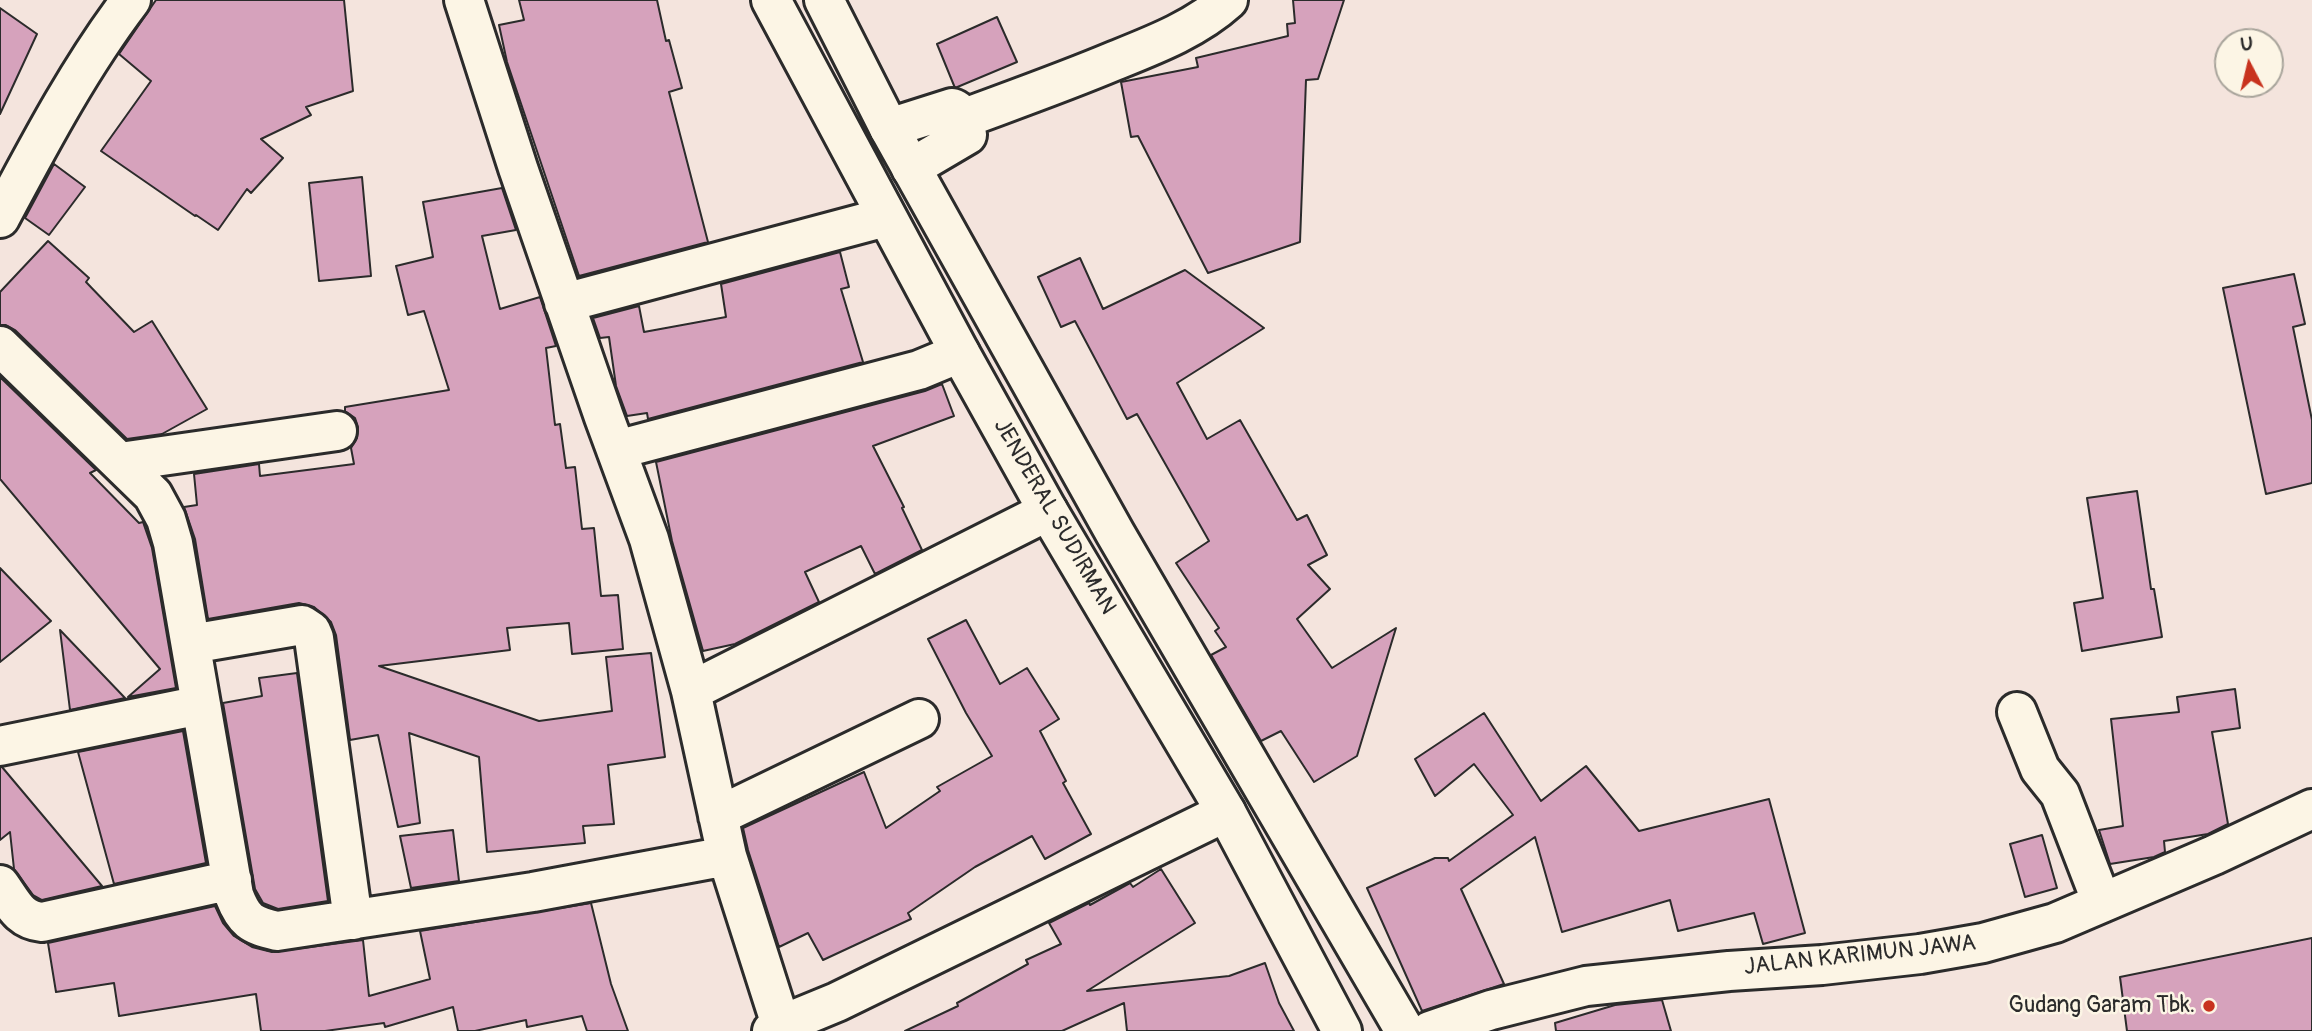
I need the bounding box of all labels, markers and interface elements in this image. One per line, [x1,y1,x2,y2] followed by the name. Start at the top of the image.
[2214,28,2284,98] north arrow
[2239,31,2254,57] text: U
[987,414,1121,620] street label: JENDERAL SUDIRMAN
[1743,930,1977,982] street label: JALAN KARIMUN JAWA
[2008,992,2195,1020] place label: Gudang Garam Tbk.
[2201,998,2217,1014] marker: Gudang Garam Tbk.

